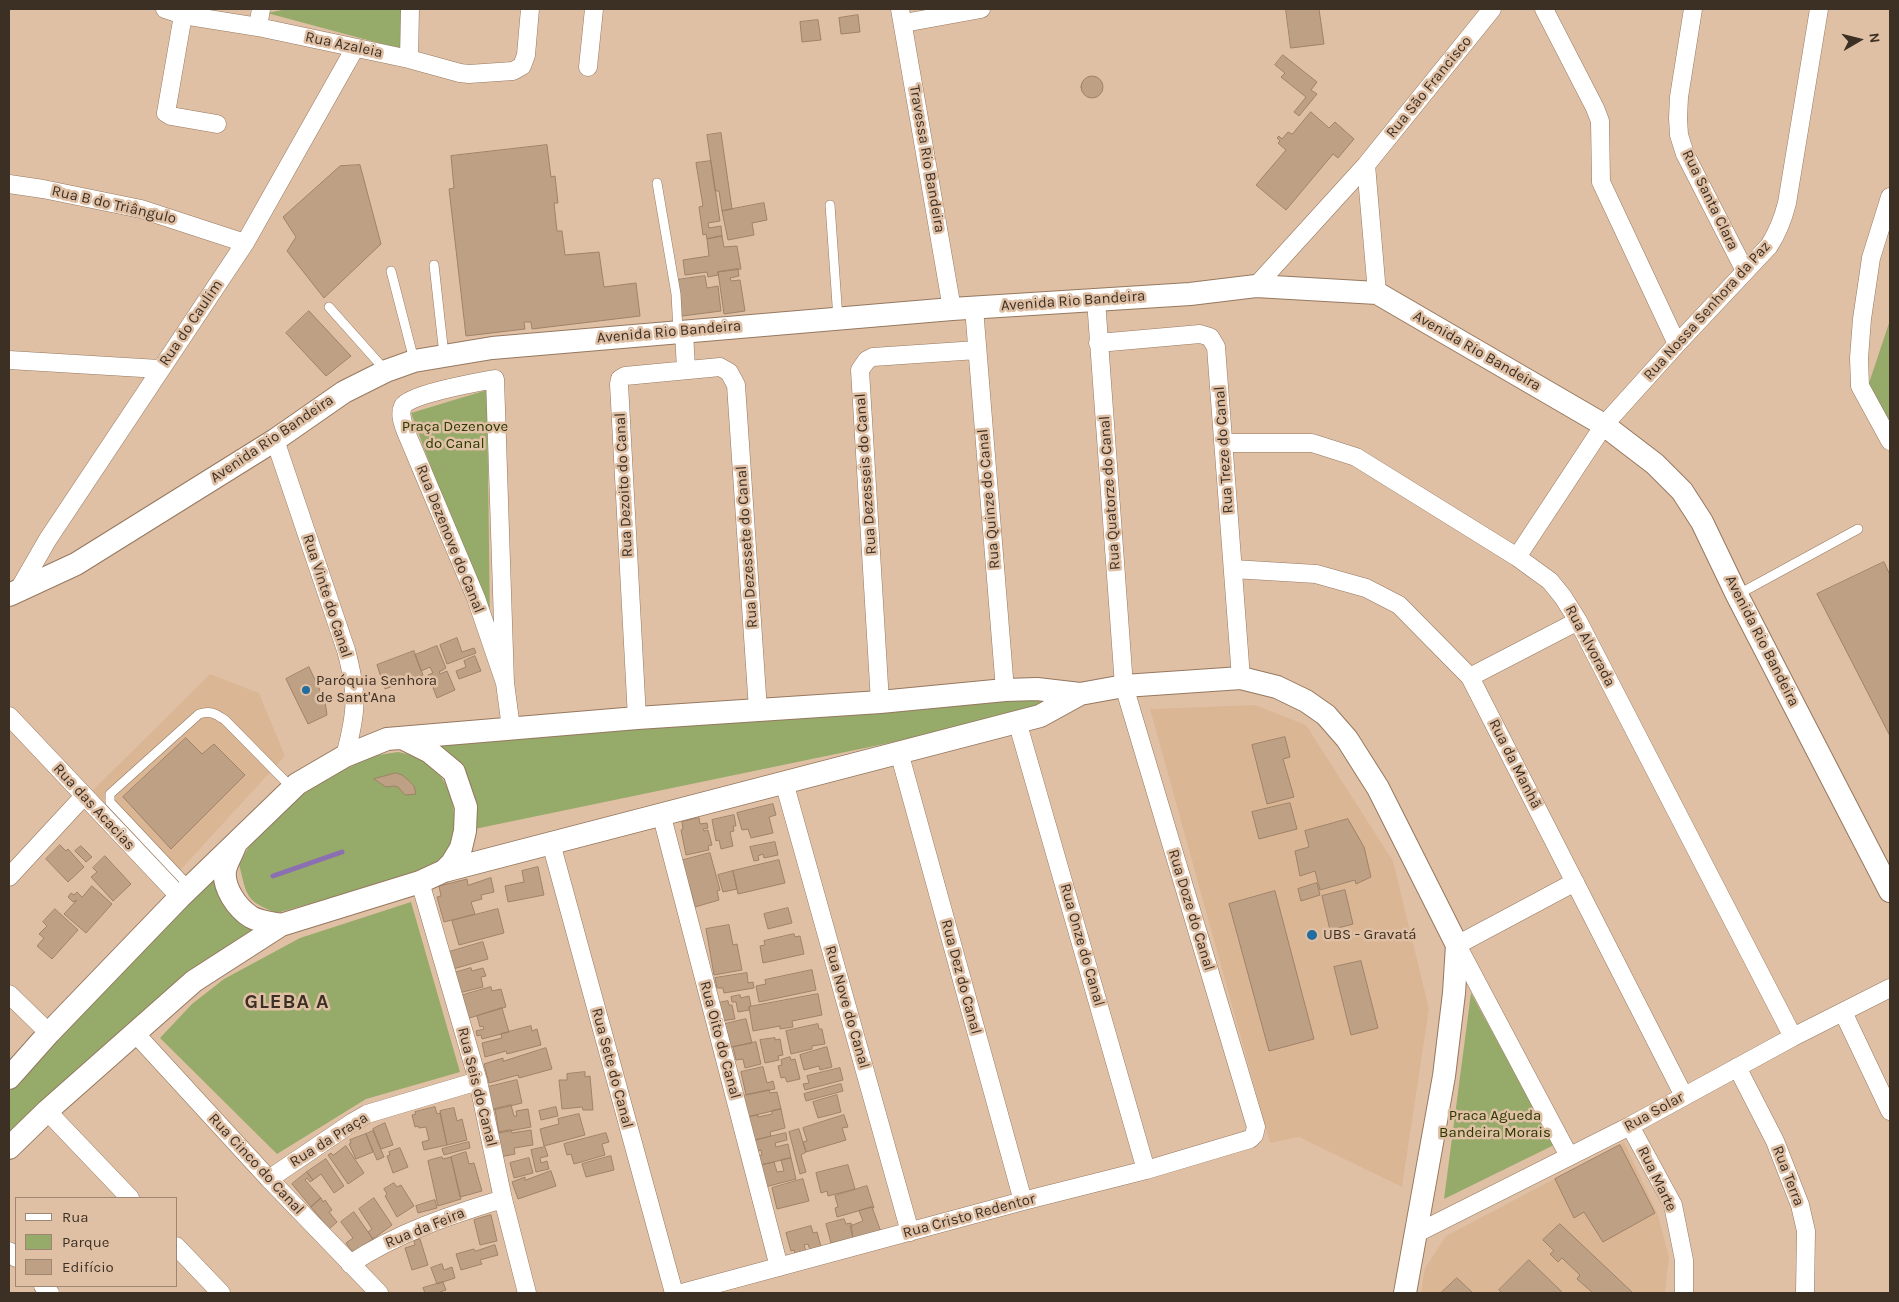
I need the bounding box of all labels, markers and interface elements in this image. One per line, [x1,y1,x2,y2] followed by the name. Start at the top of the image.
[1834,15,1884,65] north arrow
[304,28,384,62] street label: Rua Azaleia
[1382,32,1476,142] street label: Rua São Francisco
[1865,32,1883,44] text: N
[905,84,949,234] street label: Travessa Rio Bandeira
[1678,147,1742,253] street label: Rua Santa Clara
[50,182,178,228] street label: Rua B do Triângulo
[1640,238,1774,384] street label: Rua Nossa Senhora da Paz
[156,277,226,369] street label: Rua do Caulim
[1000,287,1146,315] street label: Avenida Rio Bandeira
[1410,307,1544,395] street label: Avenida Rio Bandeira
[596,317,742,347] street label: Avenida Rio Bandeira
[1211,386,1237,514] street label: Rua Treze do Canal
[207,391,337,487] street label: Avenida Rio Bandeira
[851,393,881,555] street label: Rua Dezesseis do Canal
[611,412,637,558] street label: Rua Dezoito do Canal
[1096,415,1124,571] street label: Rua Quatorze do Canal
[402,418,508,453] park label: Praça Dezenove do Canal
[974,428,1004,570] street label: Rua Quinze do Canal
[412,462,488,616] street label: Rua Dezenove do Canal
[732,465,762,629] street label: Rua Dezessete do Canal
[299,532,355,660] street label: Rua Vinte do Canal
[1721,573,1803,709] street label: Avenida Rio Bandeira
[1561,602,1619,690] street label: Rua Alvorada
[316,672,437,707] place label: Paróquia Senhora de Sant'Ana
[300,684,312,696] marker: Paróquia Senhora de Sant'Ana
[1485,716,1545,812] street label: Rua da Manhã
[49,760,139,854] street label: Rua das Acacias
[1164,847,1218,973] street label: Rua Doze do Canal
[1056,882,1108,1008] street label: Rua Onze do Canal
[937,918,985,1036] street label: Rua Dez do Canal
[1323,926,1417,944] place label: UBS - Gravatá
[1305,928,1319,942] marker: UBS - Gravatá
[821,943,873,1071] street label: Rua Nove do Canal
[696,979,744,1101] street label: Rua Oito do Canal
[244,990,330,1014] district label: GLEBA A
[587,1006,637,1130] street label: Rua Sete do Canal
[453,1025,501,1149] street label: Rua Seis do Canal
[1621,1088,1687,1136] street label: Rua Solar
[1439,1107,1551,1142] park label: Praca Agueda Bandeira Morais
[287,1109,371,1171] street label: Rua da Praça
[204,1110,308,1218] street label: Rua Cinco do Canal
[1768,1143,1808,1209] street label: Rua Terra
[1634,1144,1680,1214] street label: Rua Marte
[901,1190,1037,1242] street label: Rua Cristo Redentor
[15,1197,178,1287] legend
[383,1204,467,1252] street label: Rua da Feira
[62,1208,89,1226] text: Rua
[62,1233,110,1251] text: Parque
[62,1258,114,1276] text: Edifício

